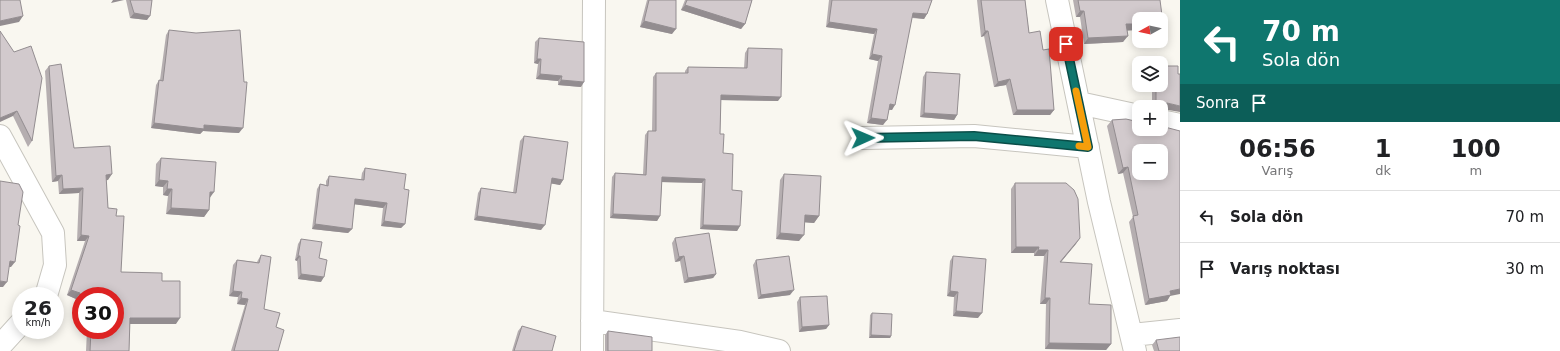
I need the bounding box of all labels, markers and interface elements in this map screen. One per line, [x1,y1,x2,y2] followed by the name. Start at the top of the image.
[1132,12,1168,48] north arrow
[1132,12,1168,180] map controls
[1262,15,1340,48] text: 70 m
[1196,16,1248,68] icon: left
[1049,27,1083,61] pin
[1055,33,1077,55] icon: arrive
[1262,49,1340,70] text: Sola dön
[1132,56,1168,92] button: layers
[1248,92,1270,114] icon: arrive
[1196,94,1240,112] text: Sonra
[1132,100,1168,136] button: +
[842,117,884,159] position arrow
[1239,135,1316,163] text: 06:56
[1375,135,1391,163] text: 1
[1451,135,1501,163] text: 100
[1132,144,1168,180] button: −
[1262,163,1293,178] text: Varış
[1375,163,1391,178] text: dk
[1469,163,1482,178] text: m
[1196,206,1218,228] icon: left
[1230,208,1303,226] text: Sola dön
[1506,208,1544,226] text: 70 m
[1196,258,1218,280] icon: arrive
[1230,260,1340,278] text: Varış noktası
[1506,260,1544,278] text: 30 m
[72,287,124,339] speed limit sign: 30
[24,296,52,320] text: 26
[25,317,51,328] text: km/h

